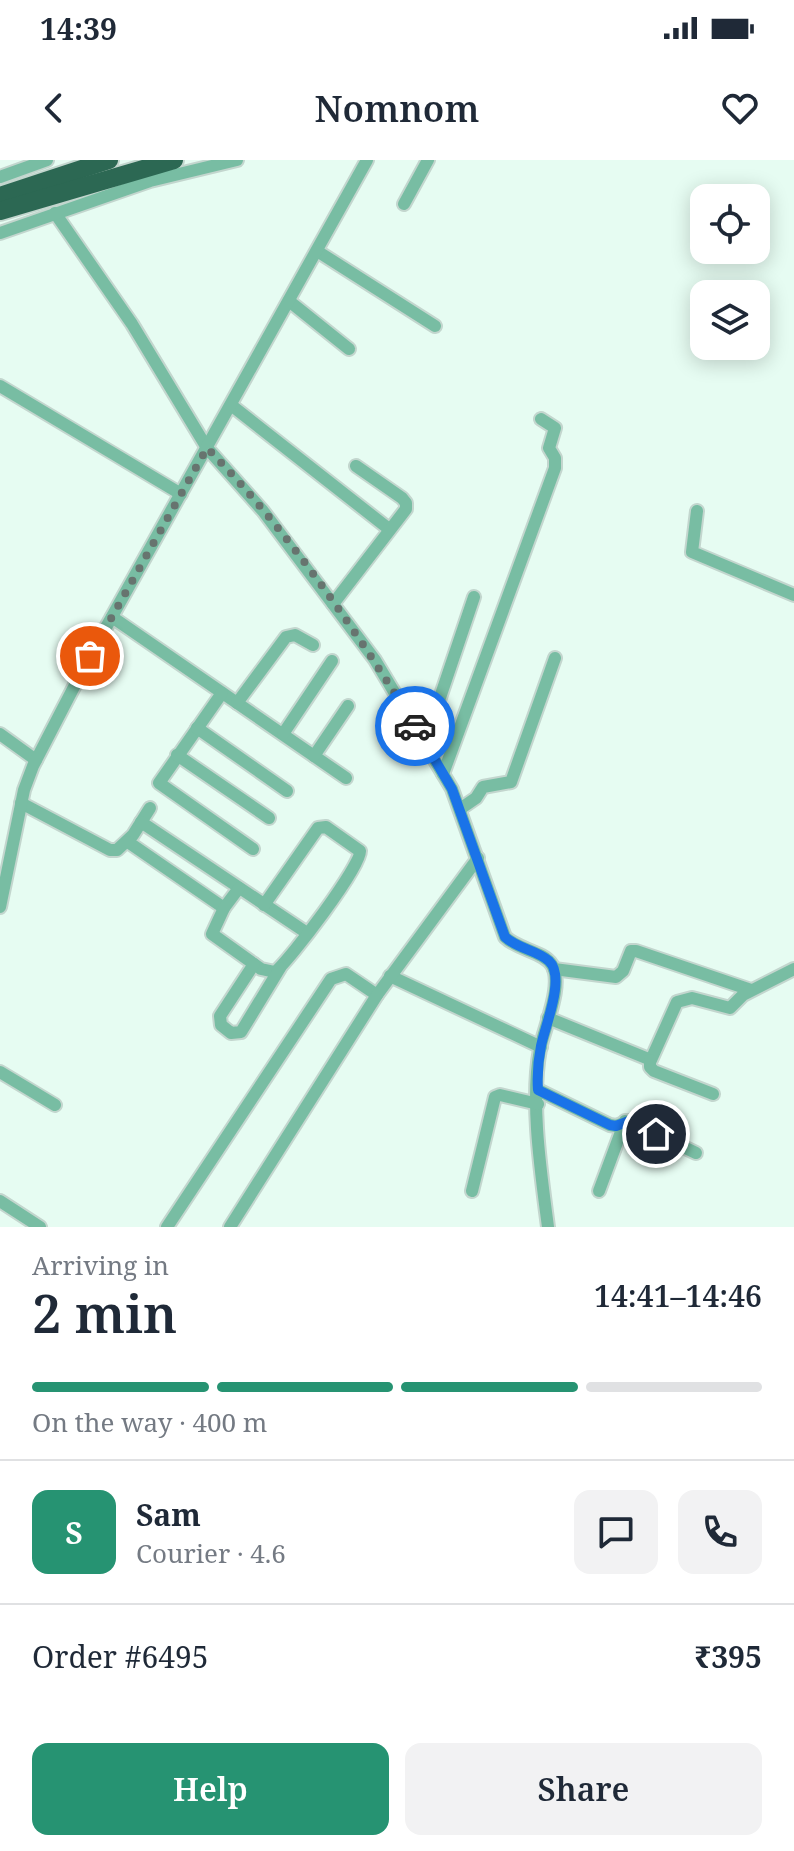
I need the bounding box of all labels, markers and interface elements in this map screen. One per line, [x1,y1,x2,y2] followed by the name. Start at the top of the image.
[40,8,117,49] text: 14:39
[315,84,479,133] text: Nomnom
[32,86,76,130] icon: back
[718,86,762,130] icon: heart
[690,184,770,360] map controls
[690,184,770,264] button: locate
[690,280,770,360] button: layers
[56,622,124,690] pin
[68,634,112,678] icon: bag
[375,686,455,766] courier
[393,704,437,748] icon: car
[622,1100,690,1168] pin
[634,1112,678,1156] icon: home
[32,1247,169,1283] text: Arriving in
[594,1275,762,1316] text: 14:41–14:46
[32,1277,177,1348] text: 2 min
[32,1404,267,1440] text: On the way · 400 m
[574,1490,658,1574] button: chat
[678,1490,762,1574] button: phone
[136,1494,201,1535] text: Sam
[65,1512,83,1553] text: S
[136,1535,286,1571] text: Courier · 4.6
[32,1636,209,1677] text: Order #6495
[694,1636,762,1677] text: ₹395
[32,1743,389,1835] button: Help
[405,1743,762,1835] button: Share

